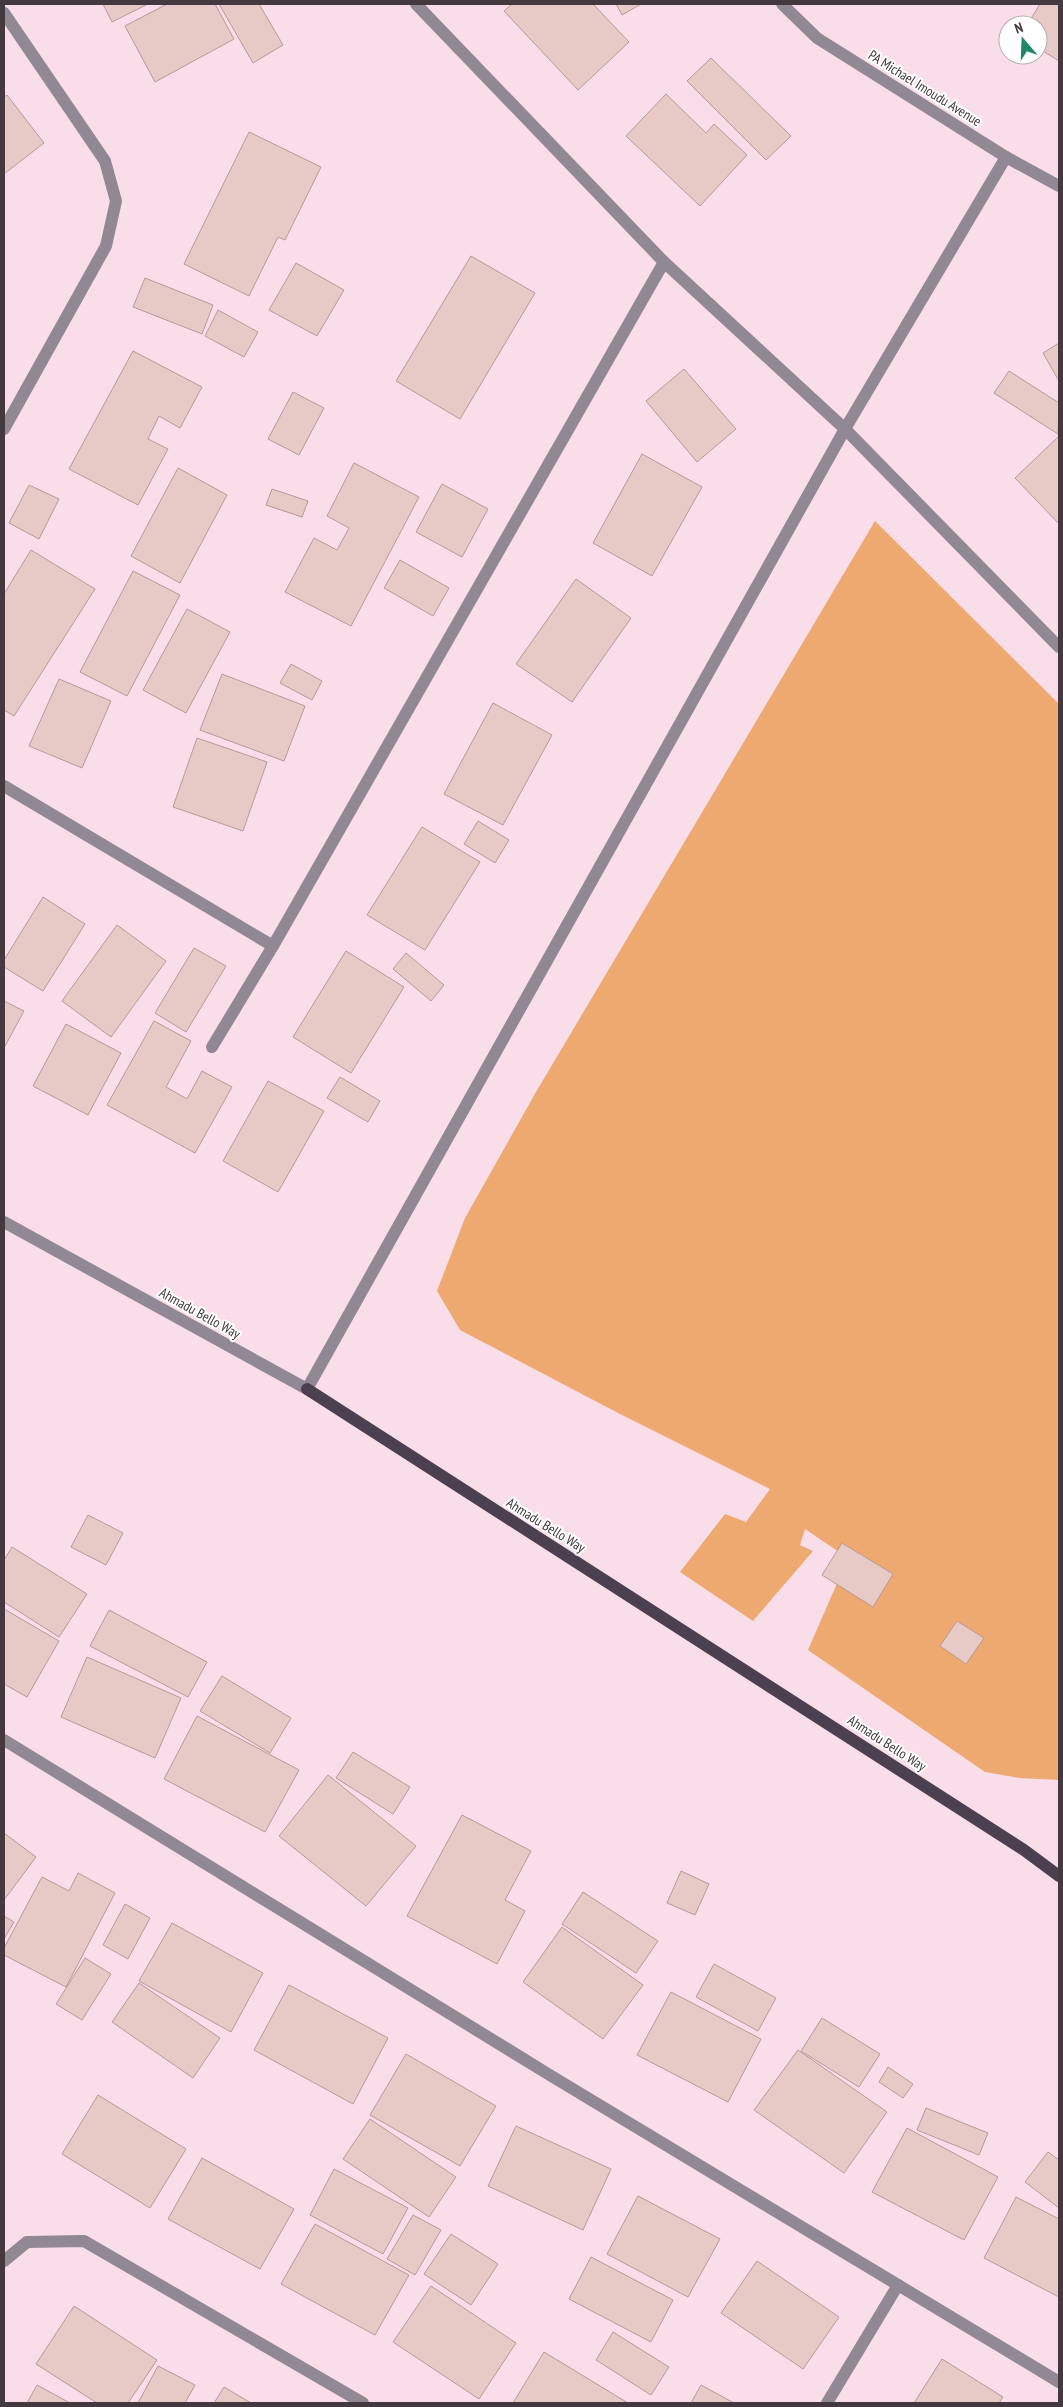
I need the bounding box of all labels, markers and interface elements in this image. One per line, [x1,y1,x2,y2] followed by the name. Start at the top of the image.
[998,15,1048,65] north arrow
[1012,18,1025,37] text: N
[865,46,985,130] street label: PA Michael Imoudu Avenue
[156,1283,244,1343] street label: Ahmadu Bello Way
[503,1493,590,1557] street label: Ahmadu Bello Way
[844,1711,930,1775] street label: Ahmadu Bello Way

